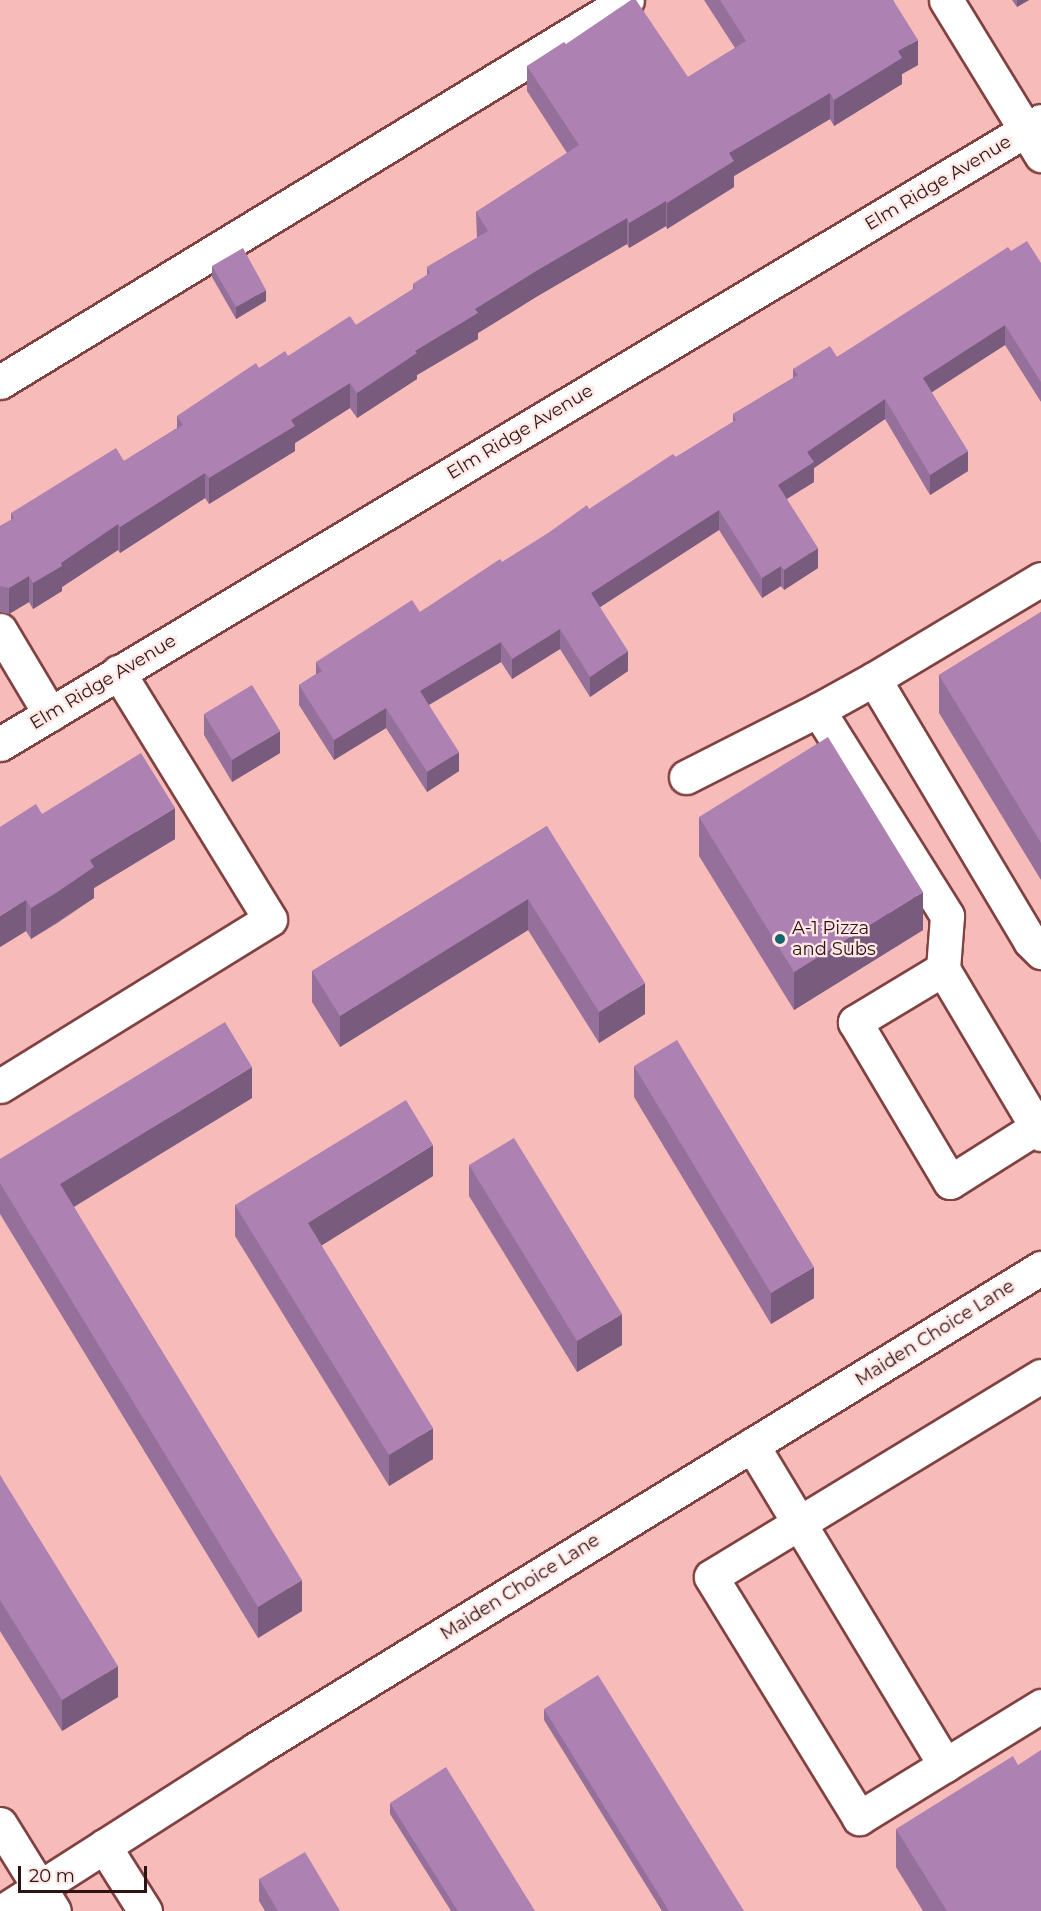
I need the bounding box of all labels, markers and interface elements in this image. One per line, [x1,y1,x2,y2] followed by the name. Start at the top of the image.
[861,131,1015,235] street label: Elm Ridge Avenue
[443,380,597,484] street label: Elm Ridge Avenue
[26,630,180,734] street label: Elm Ridge Avenue
[792,918,876,960] place label: A-1 Pizza and Subs
[773,932,787,946] marker: A-1 Pizza and Subs
[851,1275,1019,1391] street label: Maiden Choice Lane
[436,1529,604,1645] street label: Maiden Choice Lane
[21,1854,150,1892] scale bar
[29,1865,75,1887] text: 20 m

